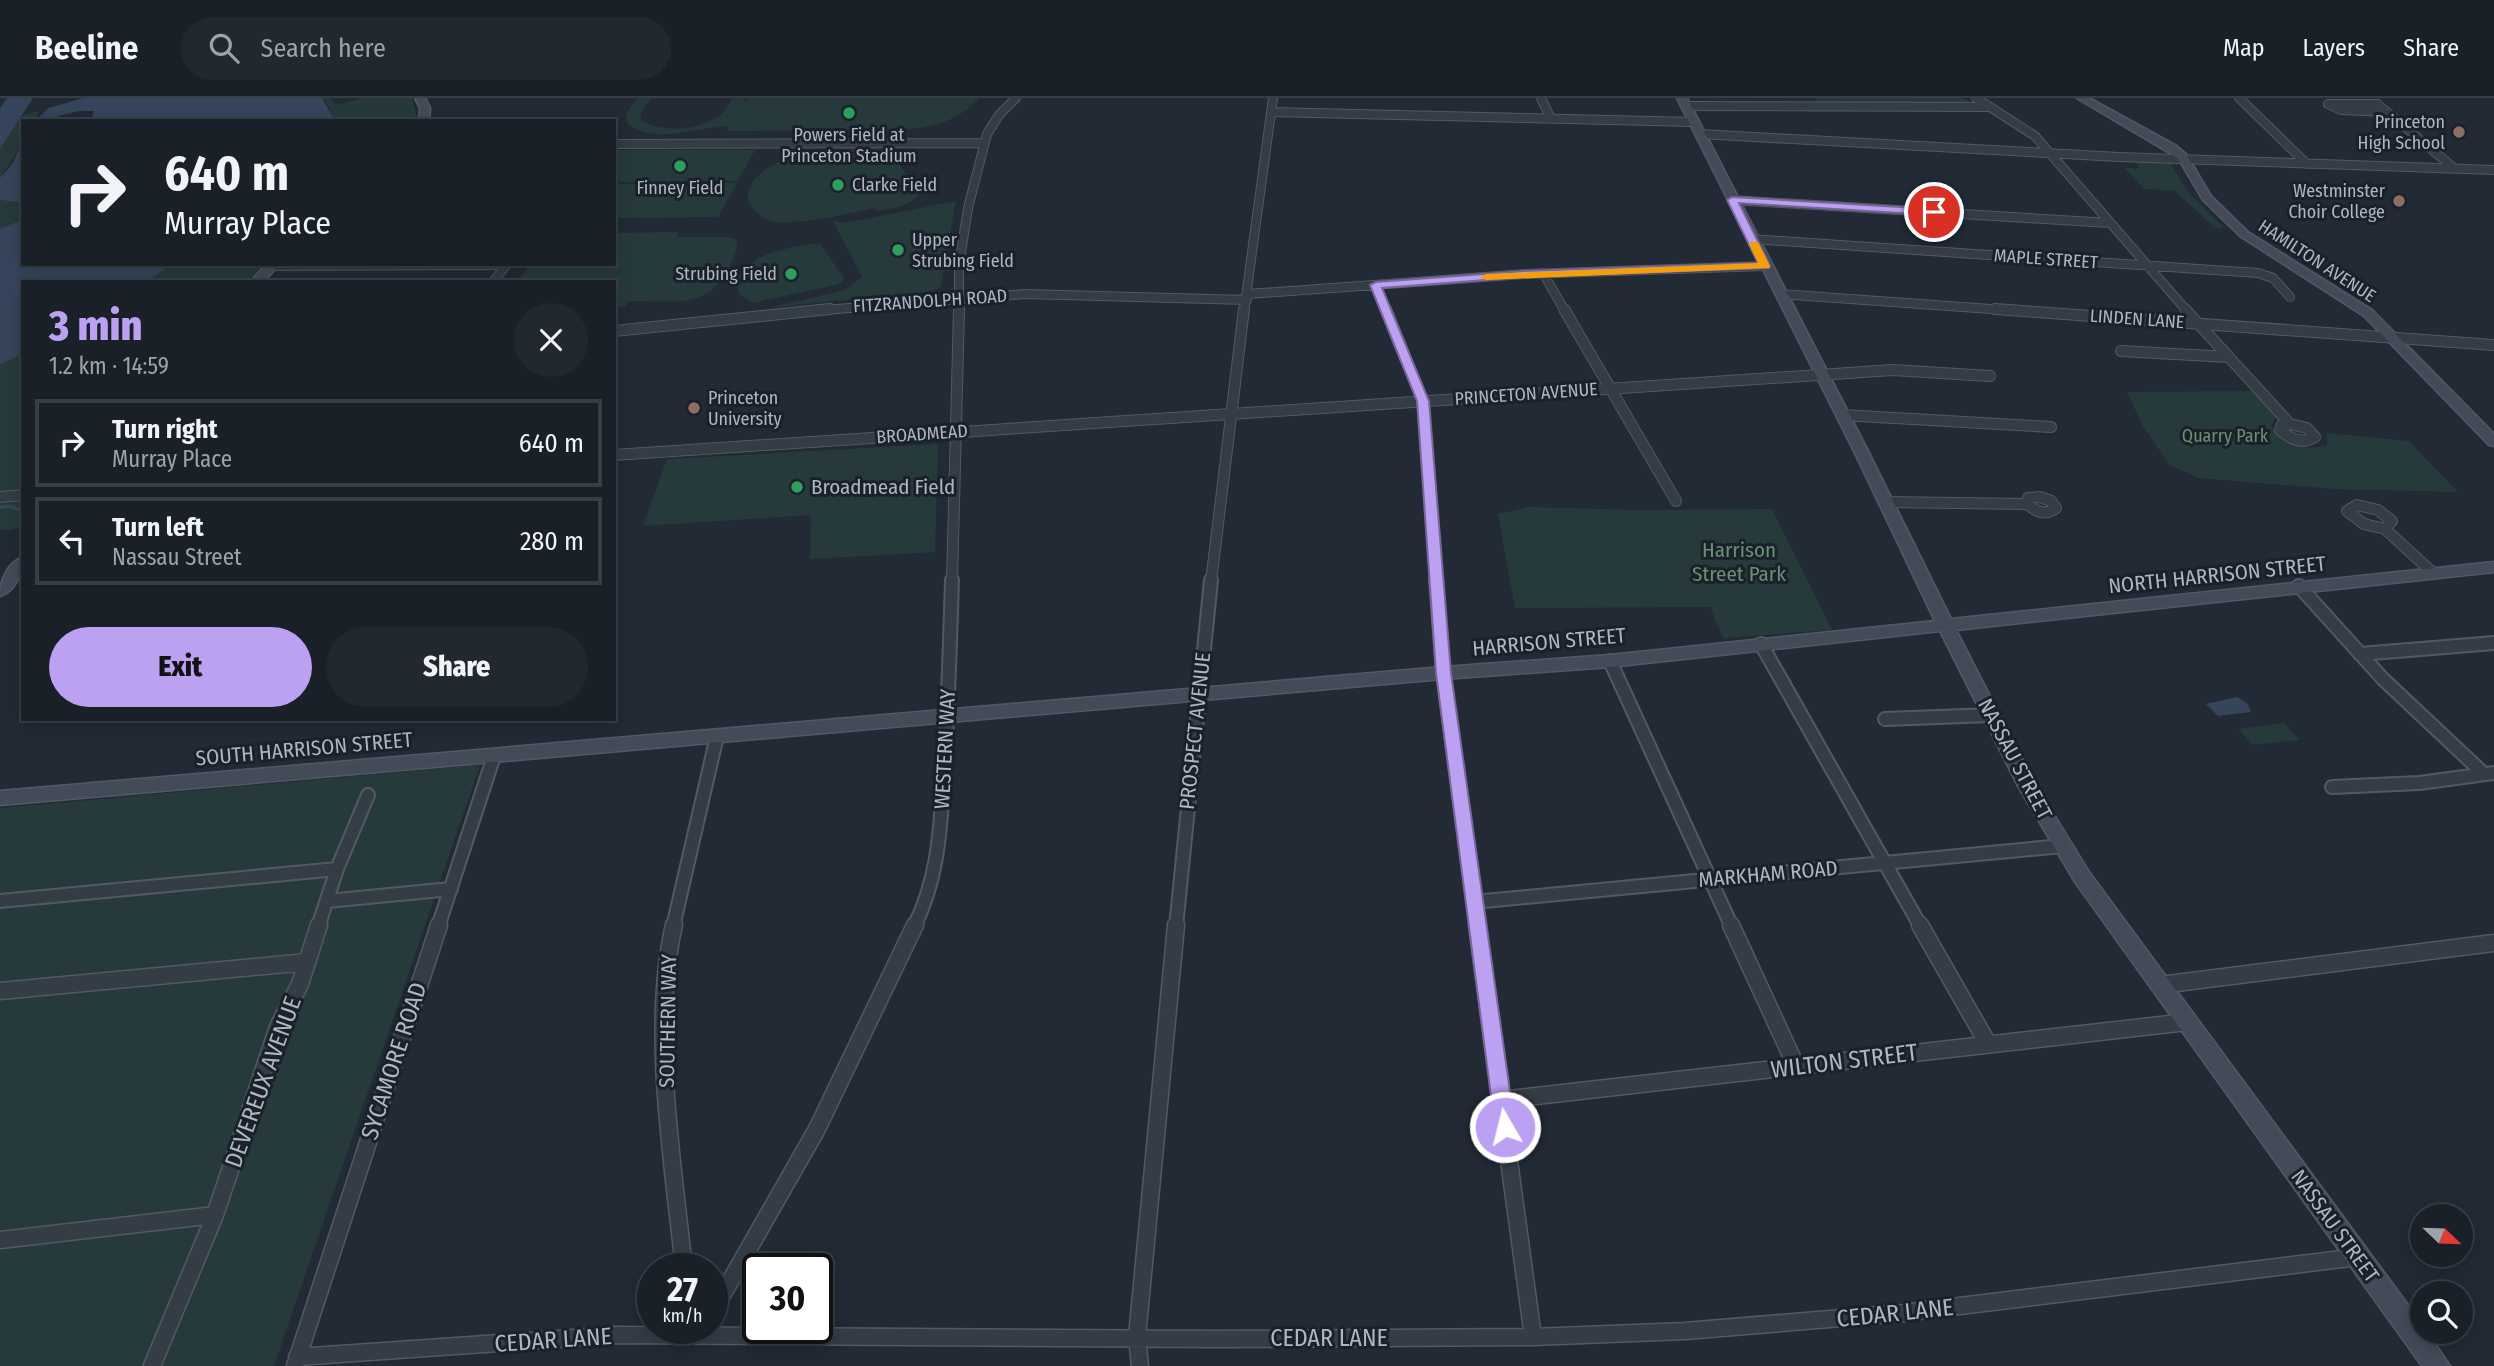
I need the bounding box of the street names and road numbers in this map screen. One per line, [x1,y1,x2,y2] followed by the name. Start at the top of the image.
[2254,215,2380,307] street label: HAMILTON AVENUE
[1993,244,2099,274] street label: MAPLE STREET
[852,285,1008,317] street label: FITZRANDOLPH ROAD
[2089,305,2185,333] street label: LINDEN LANE
[1454,378,1598,410] street label: PRINCETON AVENUE
[876,420,968,448] street label: BROADMEAD
[2107,551,2327,599] street label: NORTH HARRISON STREET
[1471,622,1627,662] street label: HARRISON STREET
[1174,651,1216,811] street label: PROSPECT AVENUE
[929,688,961,810] street label: WESTERN WAY
[1972,694,2058,824] street label: NASSAU STREET
[195,727,414,771] street label: SOUTH HARRISON STREET
[1697,855,1839,893] street label: MARKHAM ROAD
[654,953,682,1088] street label: SOUTHERN WAY
[355,979,433,1143] street label: SYCAMORE ROAD
[219,993,307,1171] street label: DEVEREUX AVENUE
[1769,1038,1919,1084] street label: WILTON STREET
[2285,1165,2385,1288] street label: NASSAU STREET
[1835,1293,1955,1333] street label: CEDAR LANE
[493,1322,613,1358] street label: CEDAR LANE
[1270,1324,1388,1352] street label: CEDAR LANE

